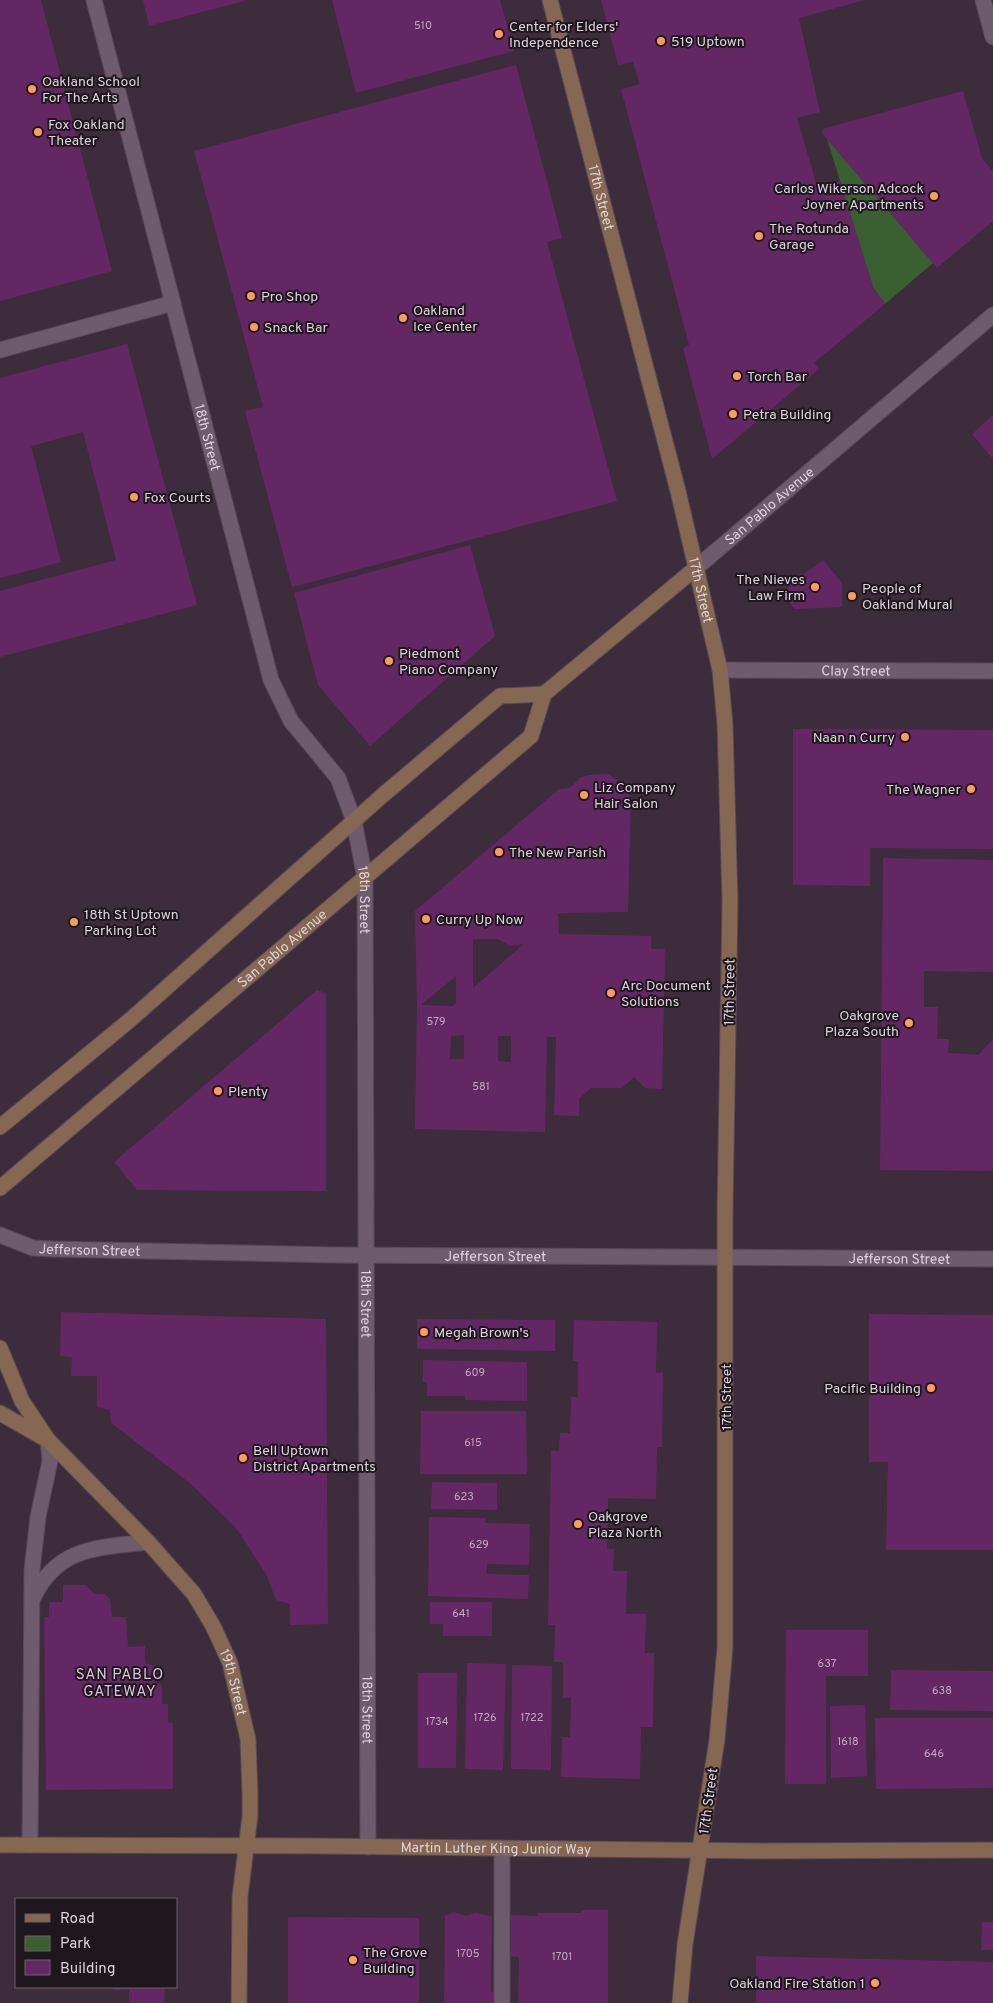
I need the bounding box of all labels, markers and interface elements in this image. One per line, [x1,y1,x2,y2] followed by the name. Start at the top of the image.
[414,19,432,33] house number: 510
[509,19,618,52] place label: Center for Elders' Independence
[493,28,505,40] marker: Center for Elders' Independence
[671,34,745,51] place label: 519 Uptown
[655,35,667,47] marker: 519 Uptown
[42,74,140,107] place label: Oakland School For The Arts
[26,83,38,95] marker: Oakland School For The Arts
[48,117,125,150] place label: Fox Oakland Theater
[32,126,44,138] marker: Fox Oakland Theater
[583,163,617,232] street label: 17th Street
[774,181,924,214] place label: Carlos Wikerson Adcock Joyner Apartments
[928,190,940,202] marker: Carlos Wikerson Adcock Joyner Apartments
[769,221,849,254] place label: The Rotunda Garage
[753,230,765,242] marker: The Rotunda Garage
[261,289,318,306] place label: Pro Shop
[245,290,257,302] marker: Pro Shop
[413,303,478,336] place label: Oakland Ice Center
[397,312,409,324] marker: Oakland Ice Center
[264,320,328,337] place label: Snack Bar
[248,321,260,333] marker: Snack Bar
[747,369,808,386] place label: Torch Bar
[731,370,743,382] marker: Torch Bar
[190,403,223,473] street label: 18th Street
[743,407,832,424] place label: Petra Building
[727,408,739,420] marker: Petra Building
[722,464,818,550] street label: San Pablo Avenue
[144,490,211,507] place label: Fox Courts
[128,491,140,503] marker: Fox Courts
[684,556,716,625] street label: 17th Street
[736,572,805,605] place label: The Nieves Law Firm
[809,581,821,593] marker: The Nieves Law Firm
[862,581,953,614] place label: People of Oakland Mural
[846,590,858,602] marker: People of Oakland Mural
[399,646,498,679] place label: Piedmont Piano Company
[383,655,395,667] marker: Piedmont Piano Company
[821,663,891,681] street label: Clay Street
[813,730,895,747] place label: Naan n Curry
[899,731,911,743] marker: Naan n Curry
[594,780,676,813] place label: Liz Company Hair Salon
[886,782,962,799] place label: The Wagner
[965,783,977,795] marker: The Wagner
[578,789,590,801] marker: Liz Company Hair Salon
[509,845,606,862] place label: The New Parish
[493,846,505,858] marker: The New Parish
[353,865,372,934] street label: 18th Street
[84,907,179,940] place label: 18th St Uptown Parking Lot
[235,907,331,992] street label: San Pablo Avenue
[436,912,523,929] place label: Curry Up Now
[420,913,432,925] marker: Curry Up Now
[68,916,80,928] marker: 18th St Uptown Parking Lot
[721,958,740,1026] street label: 17th Street
[621,978,711,1011] place label: Arc Document Solutions
[605,987,617,999] marker: Arc Document Solutions
[825,1008,899,1041] place label: Oakgrove Plaza South
[426,1015,446,1029] house number: 579
[903,1017,915,1029] marker: Oakgrove Plaza South
[472,1080,490,1094] house number: 581
[228,1084,268,1101] place label: Plenty
[212,1085,224,1097] marker: Plenty
[38,1241,140,1261] street label: Jefferson Street
[445,1249,546,1266] street label: Jefferson Street
[849,1251,950,1269] street label: Jefferson Street
[356,1270,373,1338] street label: 18th Street
[434,1325,529,1342] place label: Megah Brown's
[418,1326,430,1338] marker: Megah Brown's
[719,1364,736,1430] street label: 17th Street
[465,1366,485,1380] house number: 609
[824,1381,921,1398] place label: Pacific Building
[925,1382,937,1394] marker: Pacific Building
[464,1436,482,1450] house number: 615
[253,1443,376,1476] place label: Bell Uptown District Apartments
[237,1452,249,1464] marker: Bell Uptown District Apartments
[454,1490,474,1504] house number: 623
[588,1509,662,1542] place label: Oakgrove Plaza North
[572,1518,584,1530] marker: Oakgrove Plaza North
[469,1538,489,1552] house number: 629
[452,1607,470,1621] house number: 641
[215,1647,249,1718] street label: 19th Street
[818,1657,837,1671] house number: 637
[76,1666,164,1702] district label: SAN PABLO GATEWAY
[357,1676,375,1744] street label: 18th Street
[932,1684,952,1698] house number: 638
[474,1711,496,1725] house number: 1726
[520,1711,544,1725] house number: 1722
[425,1715,449,1729] house number: 1734
[837,1735,859,1749] house number: 1618
[924,1747,944,1761] house number: 646
[696,1767,723,1835] street label: 17th Street
[401,1840,591,1859] street label: Martin Luther King Junior Way
[15,1898,178,1988] legend
[60,1910,95,1929] text: Road
[60,1935,91,1954] text: Park
[363,1945,427,1978] place label: The Grove Building
[456,1947,480,1961] house number: 1705
[552,1950,572,1964] house number: 1701
[347,1954,359,1966] marker: The Grove Building
[60,1960,115,1979] text: Building
[729,1976,865,1993] place label: Oakland Fire Station 1
[869,1977,881,1989] marker: Oakland Fire Station 1

